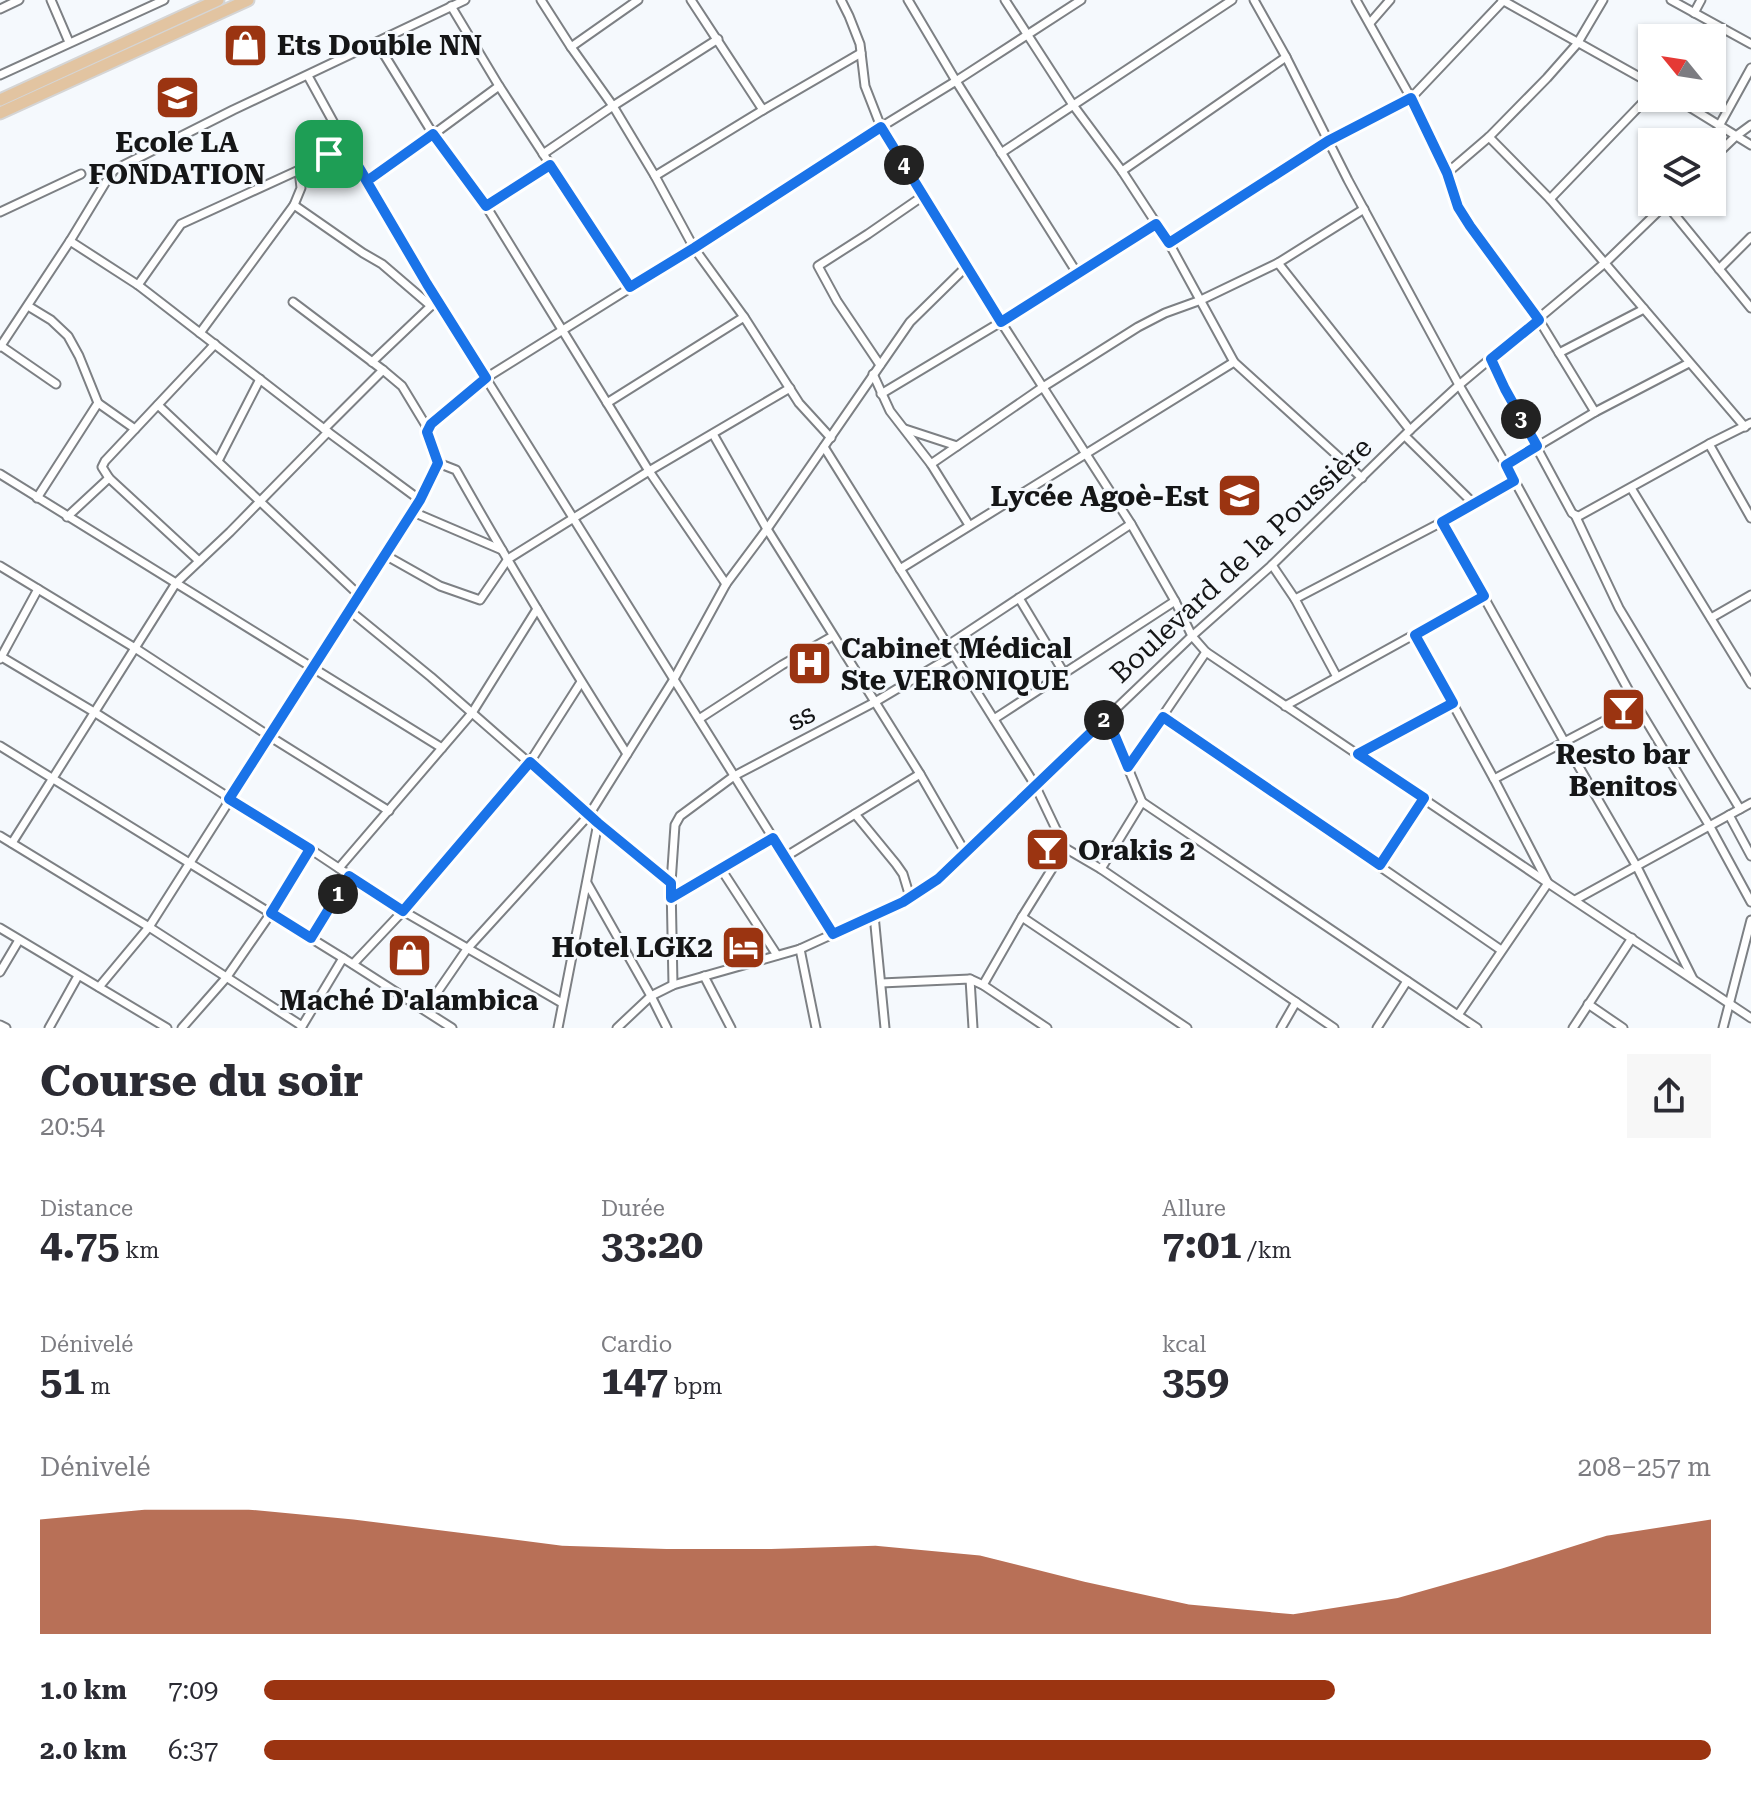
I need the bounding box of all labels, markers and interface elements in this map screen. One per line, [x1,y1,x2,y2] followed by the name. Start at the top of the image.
[222,21,270,69] shop icon: Ets Double NN
[1638,24,1726,112] north arrow
[1638,24,1726,216] map controls
[277,29,482,62] place label: Ets Double NN
[153,74,201,122] school or university icon: Ecole LA FONDATION
[295,120,363,188] pin
[89,126,265,191] place label: Ecole LA FONDATION
[1638,128,1726,216] button: layers
[307,132,351,176] icon: arrive
[884,145,924,185] pin: 4
[898,152,910,177] text: 4
[1501,399,1541,439] pin: 3
[1515,406,1527,431] text: 3
[1104,430,1378,690] street label: Boulevard de la Poussière
[1216,472,1264,520] school or university icon: Lycée Agoè-Est
[990,480,1209,513] place label: Lycée Agoè-Est
[841,632,1072,697] place label: Cabinet Médical Ste VERONIQUE
[786,640,834,688] hospital icon: Cabinet Médical Ste VERONIQUE
[1599,685,1647,733] bar icon: Resto bar Benitos
[782,696,820,738] street label: ss
[1084,700,1124,740] pin: 2
[1098,707,1110,732] text: 2
[1555,738,1691,803] place label: Resto bar Benitos
[1023,826,1071,874] bar icon: Orakis 2
[1078,834,1195,867] place label: Orakis 2
[318,874,358,914] pin: 1
[332,881,344,906] text: 1
[720,923,768,971] hotel icon: Hotel LGK2
[385,931,433,979] shop icon: Maché D'alambica
[551,931,713,964] place label: Hotel LGK2
[280,984,539,1017] place label: Maché D'alambica
[1627,1054,1711,1138] button: share
[40,1055,363,1107] text: Course du soir
[40,1111,105,1141] text: 20:54
[40,1196,133,1221] text: Distance
[601,1196,665,1221] text: Durée
[1162,1196,1226,1221] text: Allure
[40,1221,120,1268] text: 4.75
[601,1221,703,1268] text: 33:20
[1162,1221,1242,1268] text: 7:01
[120,1238,159,1263] text: km
[1242,1238,1292,1263] text: /km
[40,1332,133,1357] text: Dénivelé
[601,1332,672,1357] text: Cardio
[1162,1332,1206,1357] text: kcal
[40,1357,85,1404] text: 51
[601,1357,668,1404] text: 147
[1162,1357,1229,1404] text: 359
[85,1374,110,1399] text: m
[668,1374,722,1399] text: bpm
[40,1452,150,1482] text: Dénivelé
[1578,1452,1711,1482] text: 208–257 m
[40,1675,127,1705] text: 1.0 km
[168,1675,218,1705] text: 7:09
[40,1735,127,1765] text: 2.0 km
[168,1735,218,1765] text: 6:37

